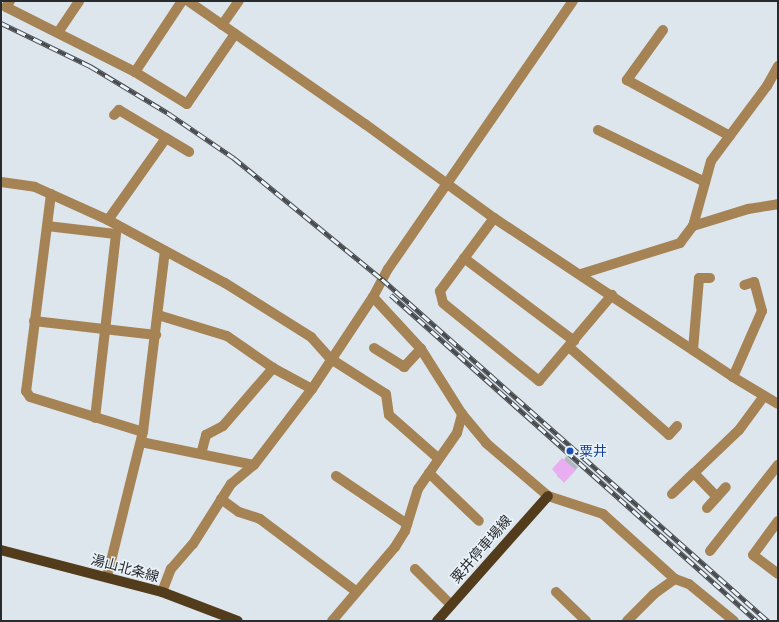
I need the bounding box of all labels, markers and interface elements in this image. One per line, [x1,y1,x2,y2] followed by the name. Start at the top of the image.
[579,443,607,459] place label: 粟井
[564,445,576,457] marker: 粟井
[447,512,515,586] street label: 粟井停車場線
[89,551,161,585] street label: 湯山北条線

